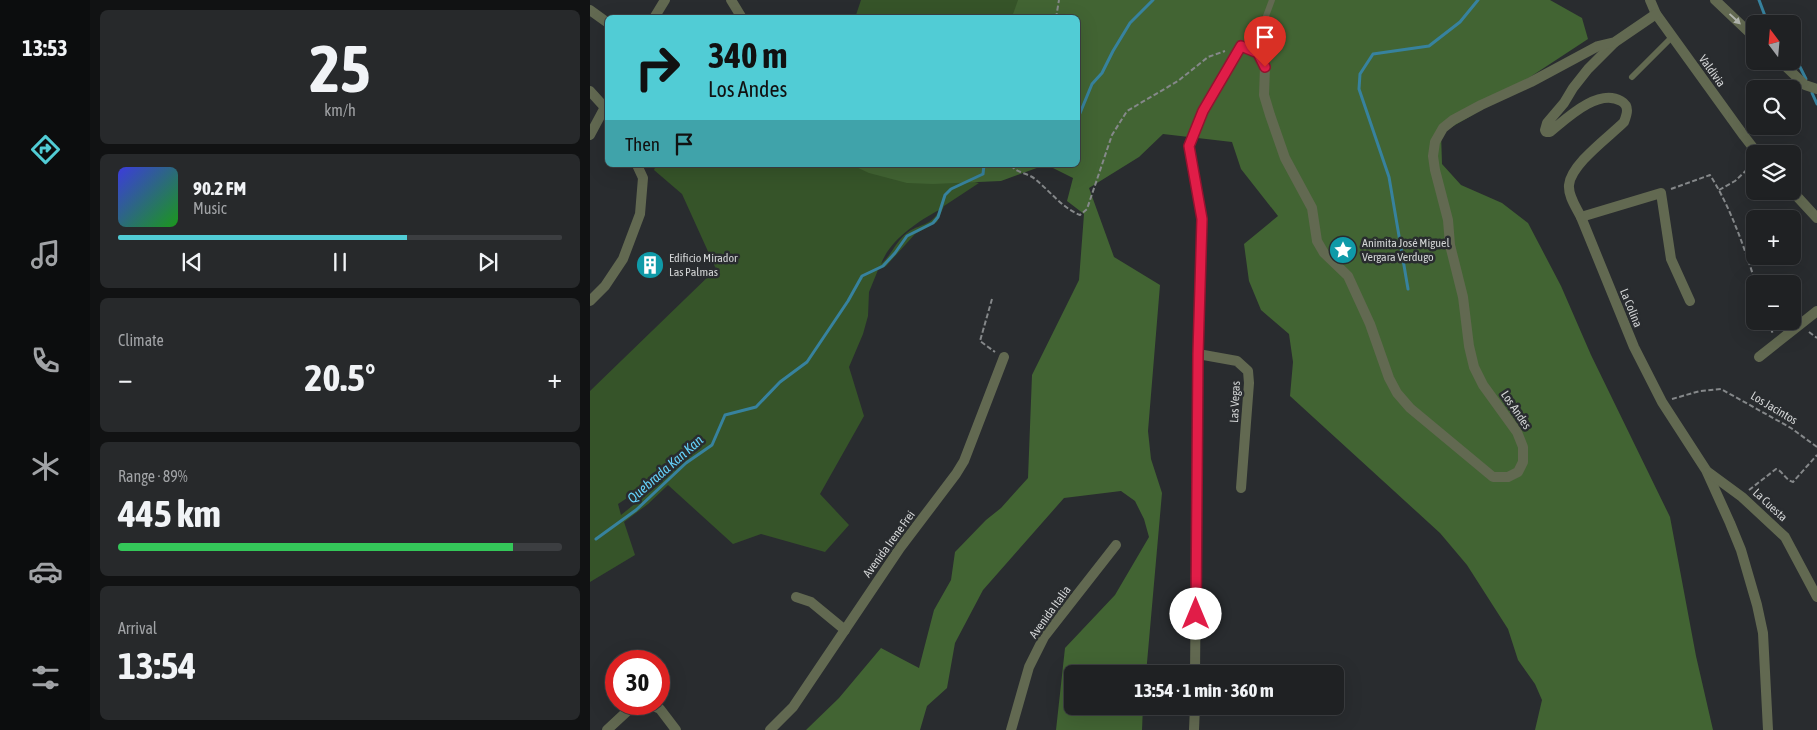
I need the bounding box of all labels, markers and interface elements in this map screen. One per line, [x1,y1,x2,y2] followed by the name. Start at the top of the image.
[1729,13,1741,25] one-way arrow
[1746,15,1801,70] north arrow
[1746,15,1801,330] map controls
[1244,16,1286,67] pin
[1251,23,1279,51] icon: arrive
[309,31,371,106] text: 25
[22,35,68,61] text: 13:53
[625,35,690,100] icon: right
[708,35,787,75] text: 340 m
[1696,52,1728,90] street label: Valdivia
[708,76,787,102] text: Los Andes
[1746,80,1801,135] button: search
[324,101,356,119] text: km/h
[670,130,698,158] icon: arrive
[28,132,63,167] icon: directions
[625,133,660,155] text: Then
[1746,145,1801,200] button: layers
[193,177,246,199] text: 90.2 FM
[193,199,227,217] text: Music
[1746,210,1801,265] button: +
[1328,235,1358,265] place icon: Animita José Miguel Vergara Verdugo
[1362,236,1451,264] place label: Animita José Miguel Vergara Verdugo
[28,237,63,272] icon: music
[178,248,206,276] icon: previous
[326,248,354,276] icon: pause
[474,248,502,276] icon: next
[635,250,665,280] building icon: Edificio Mirador Las Palmas
[669,251,738,279] place label: Edificio Mirador Las Palmas
[1746,275,1801,330] button: −
[1617,287,1645,329] street label: La Colina
[118,331,164,349] text: Climate
[28,343,63,378] icon: phone
[305,356,375,399] text: 20.5°
[118,362,133,394] text: −
[547,362,562,394] text: +
[1227,381,1243,423] street label: Las Vegas
[1498,388,1534,432] street label: Los Andes
[1748,389,1800,427] street label: Los Jacintos
[624,432,706,506] water label: Quebrada Kan Kan
[28,449,63,484] icon: climate
[118,467,188,485] text: Range · 89%
[1750,486,1790,524] street label: La Cuesta
[118,492,221,535] text: 445 km
[860,508,918,580] street label: Avenida Irene Frei
[28,554,63,589] icon: car
[1026,583,1074,641] street label: Avenida Italia
[1169,587,1221,639] position arrow
[118,619,157,637] text: Arrival
[118,644,196,687] text: 13:54
[605,650,670,715] speed limit sign: 30
[28,660,63,695] icon: filters
[1134,679,1274,701] text: 13:54 · 1 min · 360 m

